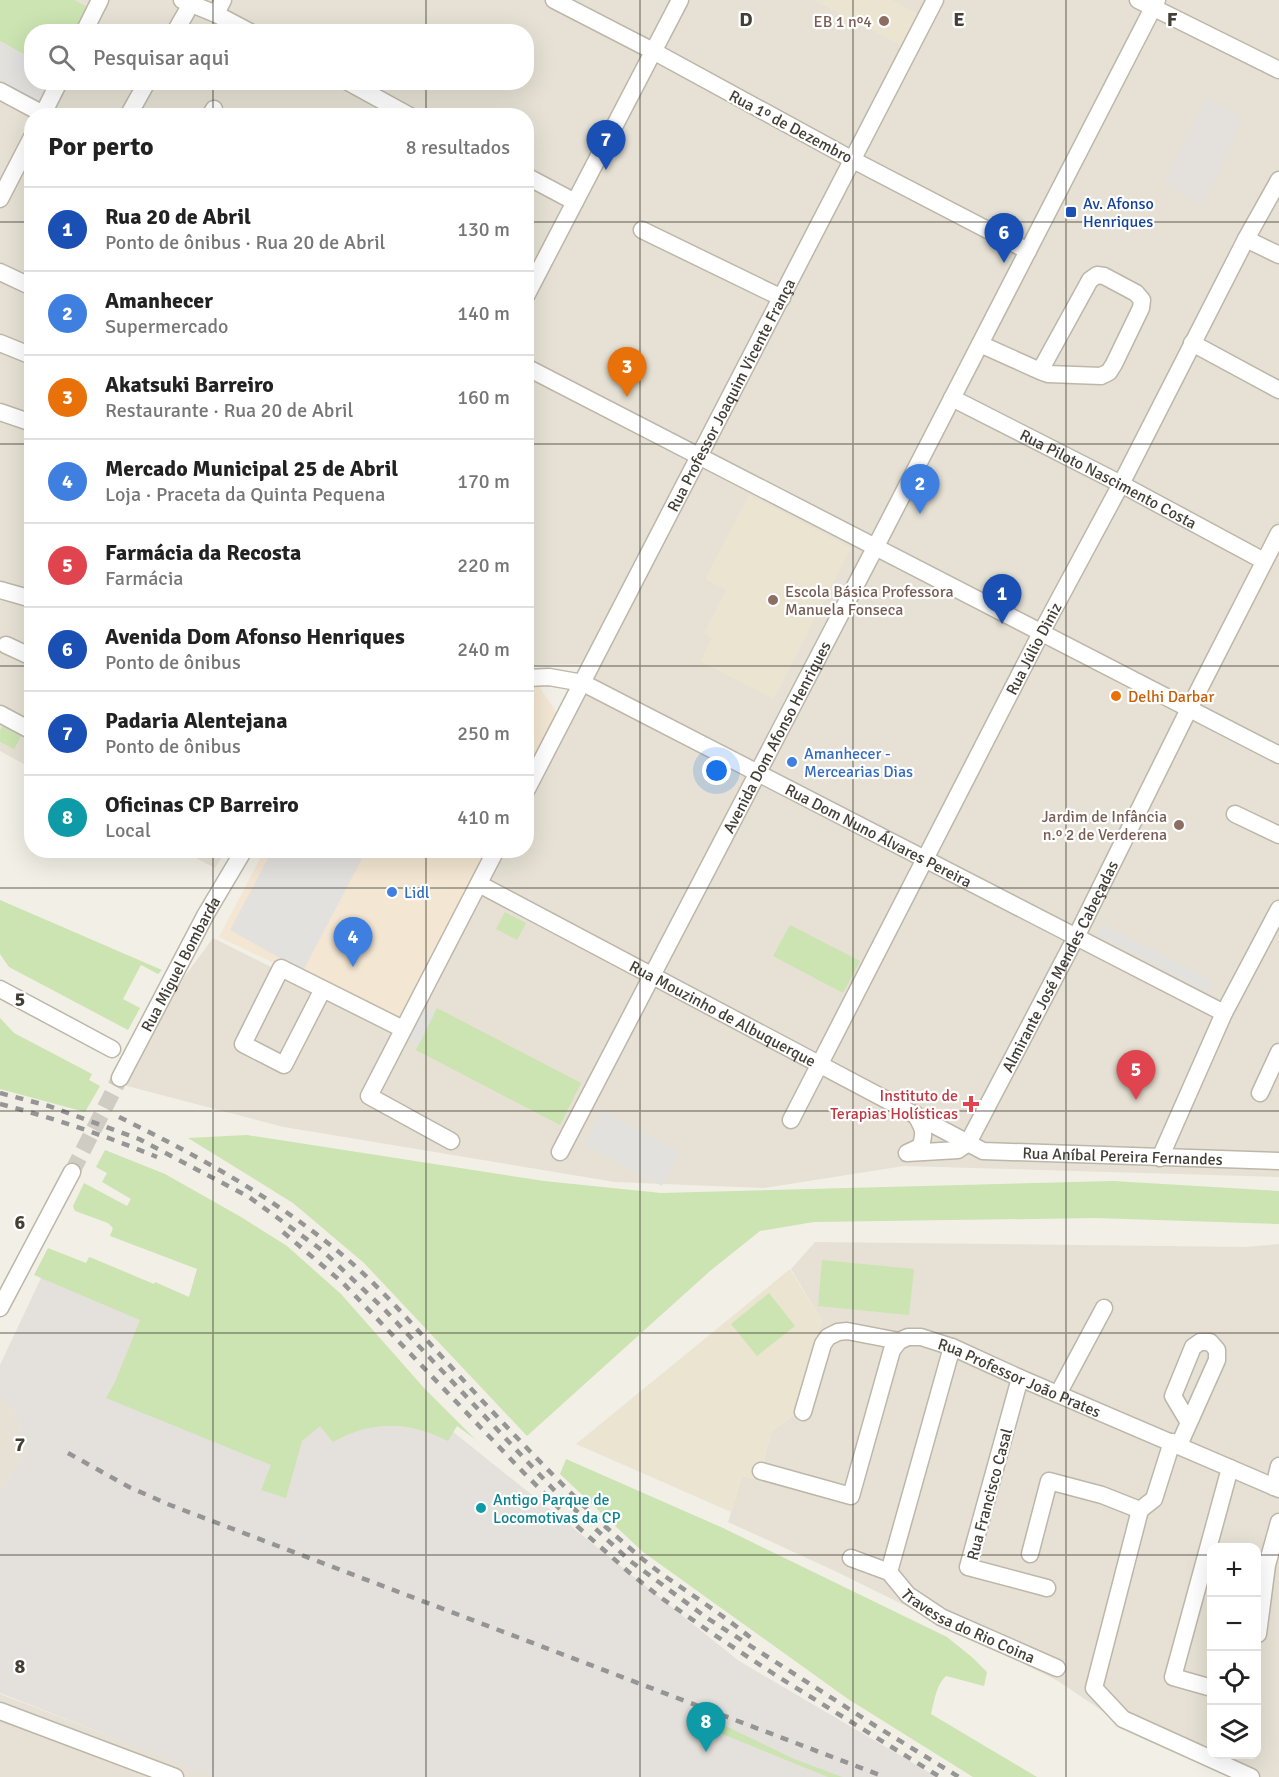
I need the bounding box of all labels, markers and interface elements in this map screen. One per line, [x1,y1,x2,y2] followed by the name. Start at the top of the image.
[739,7,753,32] text: D
[953,7,965,32] text: E
[1167,7,1178,32] text: F
[814,12,872,32] place label: EB 1 nº4
[877,14,891,28] marker: EB 1 nº4
[24,24,534,90] search box
[45,41,78,74] icon: search
[93,44,229,71] text: Pesquisar aqui
[725,86,856,168] street label: Rua 1º de Dezembro
[586,120,626,170] pin: 7
[48,131,154,163] text: Por perto
[406,135,510,160] text: 8 resultados
[1083,194,1154,232] place label: Av. Afonso Henriques
[105,203,251,230] text: Rua 20 de Abril
[1064,205,1078,219] marker: Av. Afonso Henriques
[984,214,1024,263] pin: 6
[62,217,73,242] text: 1
[457,217,510,242] text: 130 m
[105,230,385,255] text: Ponto de ônibus · Rua 20 de Abril
[663,275,800,515] street label: Rua Professor Joaquim Vicente França
[105,287,213,314] text: Amanhecer
[62,301,73,326] text: 2
[457,301,510,326] text: 140 m
[105,314,228,339] text: Supermercado
[608,348,646,397] pin: 3
[105,371,274,398] text: Akatsuki Barreiro
[62,385,73,410] text: 3
[457,385,510,410] text: 160 m
[105,398,353,423] text: Restaurante · Rua 20 de Abril
[1016,425,1200,534] street label: Rua Piloto Nascimento Costa
[105,455,398,482] text: Mercado Municipal 25 de Abril
[900,464,940,514] pin: 2
[62,469,73,494] text: 4
[457,469,510,494] text: 170 m
[105,482,385,507] text: Loja · Praceta da Quinta Pequena
[105,539,301,566] text: Farmácia da Recosta
[62,553,73,578] text: 5
[457,553,510,578] text: 220 m
[105,566,183,591] text: Farmácia
[982,574,1022,624] pin: 1
[785,582,954,620] place label: Escola Básica Professora Manuela Fonseca
[766,593,780,607] marker: Escola Básica Professora Manuela Fonseca
[1002,599,1066,699] street label: Rua Júlio Diniz
[105,623,405,650] text: Avenida Dom Afonso Henriques
[62,637,73,662] text: 6
[457,637,510,662] text: 240 m
[719,638,836,837] street label: Avenida Dom Afonso Henriques
[105,650,241,675] text: Ponto de ônibus
[1128,687,1214,707] place label: Delhi Darbar
[1109,689,1123,703] marker: Delhi Darbar
[105,707,287,734] text: Padaria Alentejana
[62,721,73,746] text: 7
[457,721,510,746] text: 250 m
[105,734,241,759] text: Ponto de ônibus
[804,744,913,782] place label: Amanhecer - Mercearias Dias
[785,755,799,769] marker: Amanhecer - Mercearias Dias
[702,756,731,785] your location
[781,780,975,892] street label: Rua Dom Nuno Álvares Pereira
[105,791,299,818] text: Oficinas CP Barreiro
[62,805,73,830] text: 8
[457,805,510,830] text: 410 m
[1042,807,1167,845] place label: Jardim de Infância n.º 2 de Verderena
[105,818,151,843] text: Local
[1172,818,1186,832] marker: Jardim de Infância n.º 2 de Verderena
[998,858,1123,1076] street label: Almirante José Mendes Cabeçadas
[404,883,430,903] place label: Lidl
[385,885,399,899] marker: Lidl
[137,893,225,1035] street label: Rua Miguel Bombarda
[334,918,372,967] pin: 4
[626,957,819,1072] street label: Rua Mouzinho de Albuquerque
[15,987,25,1012] text: 5
[1116,1050,1156,1100] pin: 5
[830,1086,958,1124] place label: Instituto de Terapias Holísticas
[962,1095,980,1113] marker: Instituto de Terapias Holísticas
[1022,1143,1223,1170] street label: Rua Aníbal Pereira Fernandes
[15,1210,26,1235] text: 6
[935,1334,1104,1422] street label: Rua Professor João Prates
[963,1426,1017,1563] street label: Rua Francisco Casal
[15,1432,26,1457] text: 7
[493,1490,621,1528] place label: Antigo Parque de Locomotivas da CP
[474,1501,488,1515] marker: Antigo Parque de Locomotivas da CP
[1207,1543,1261,1759] map controls
[1207,1543,1261,1597] button: +
[896,1585,1038,1668] street label: Travessa do Rio Coina
[1207,1597,1261,1651] button: −
[1207,1651,1261,1705] button: locate
[15,1654,26,1679] text: 8
[686,1702,726,1752] pin: 8
[1207,1705,1261,1759] button: layers

